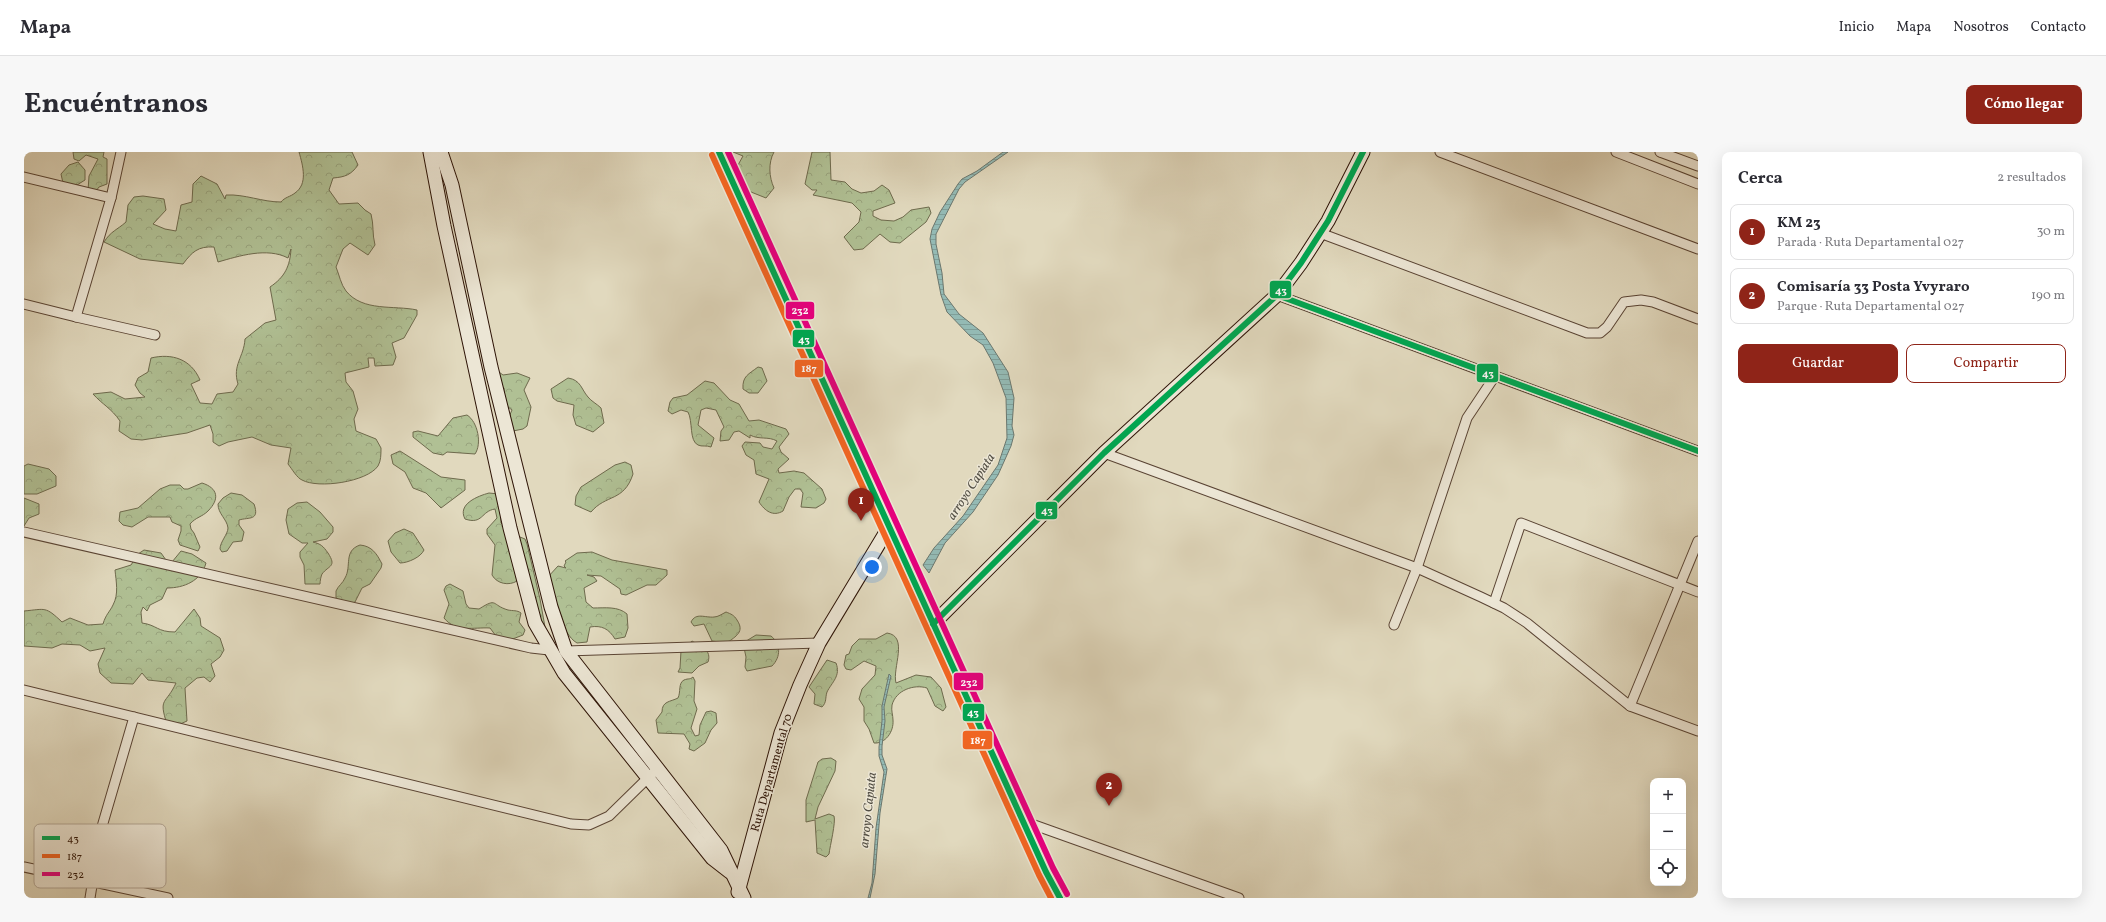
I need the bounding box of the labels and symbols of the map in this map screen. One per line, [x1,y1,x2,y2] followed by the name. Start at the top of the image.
[1269,280,1292,299] line badge: 43
[1275,284,1287,299] text: 43
[785,301,815,320] line badge: 232
[792,304,809,319] text: 232
[792,329,815,348] line badge: 43
[798,333,810,348] text: 43
[794,359,824,378] line badge: 187
[801,362,817,377] text: 187
[1476,363,1499,383] line badge: 43
[1482,367,1494,382] text: 43
[944,450,1000,524] water label: arroyo Capiata
[848,488,874,521] pin: 1
[1035,501,1058,520] line badge: 43
[1041,504,1053,519] text: 43
[862,557,882,577] your location
[953,672,984,691] line badge: 232
[961,676,978,691] text: 232
[962,703,985,722] line badge: 43
[967,706,979,721] text: 43
[747,712,797,834] street label: Ruta Departamental 70
[962,730,993,750] line badge: 187
[970,734,986,749] text: 187
[856,771,882,849] water label: arroyo Capiata
[1096,773,1122,806] pin: 2
[34,824,166,888] legend
[67,832,79,847] text: 43
[67,850,82,865] text: 187
[67,868,84,883] text: 232

